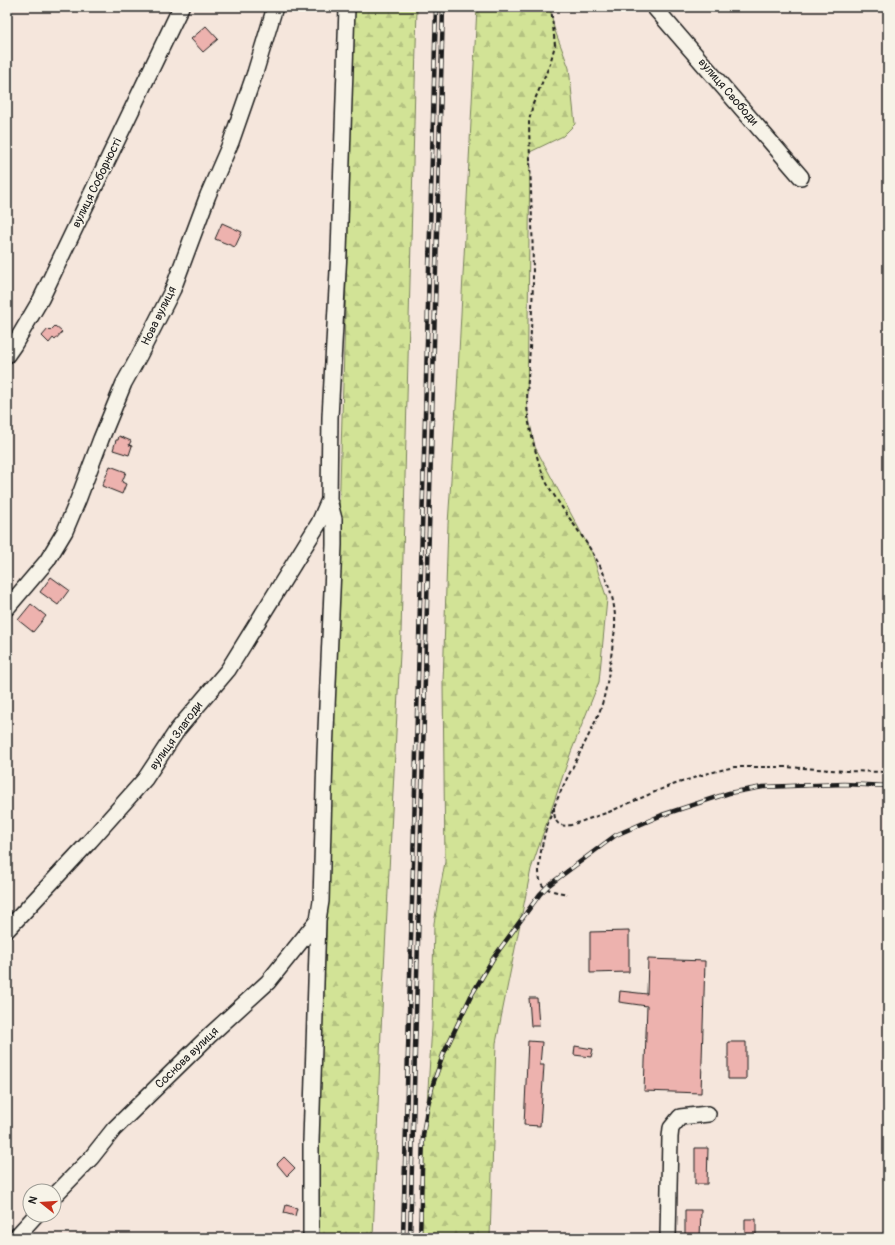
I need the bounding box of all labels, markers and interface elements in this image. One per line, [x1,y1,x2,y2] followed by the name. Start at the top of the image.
[695,55,762,129] street label: вулиця Свободи
[69,136,125,230] street label: вулиця Соборності
[138,284,180,348] street label: Нова вулиця
[146,698,206,773] street label: вулиця Злагоди
[152,1024,222,1092] street label: Соснова вулиця
[22,1183,62,1223] north arrow
[26,1194,40,1206] text: N

